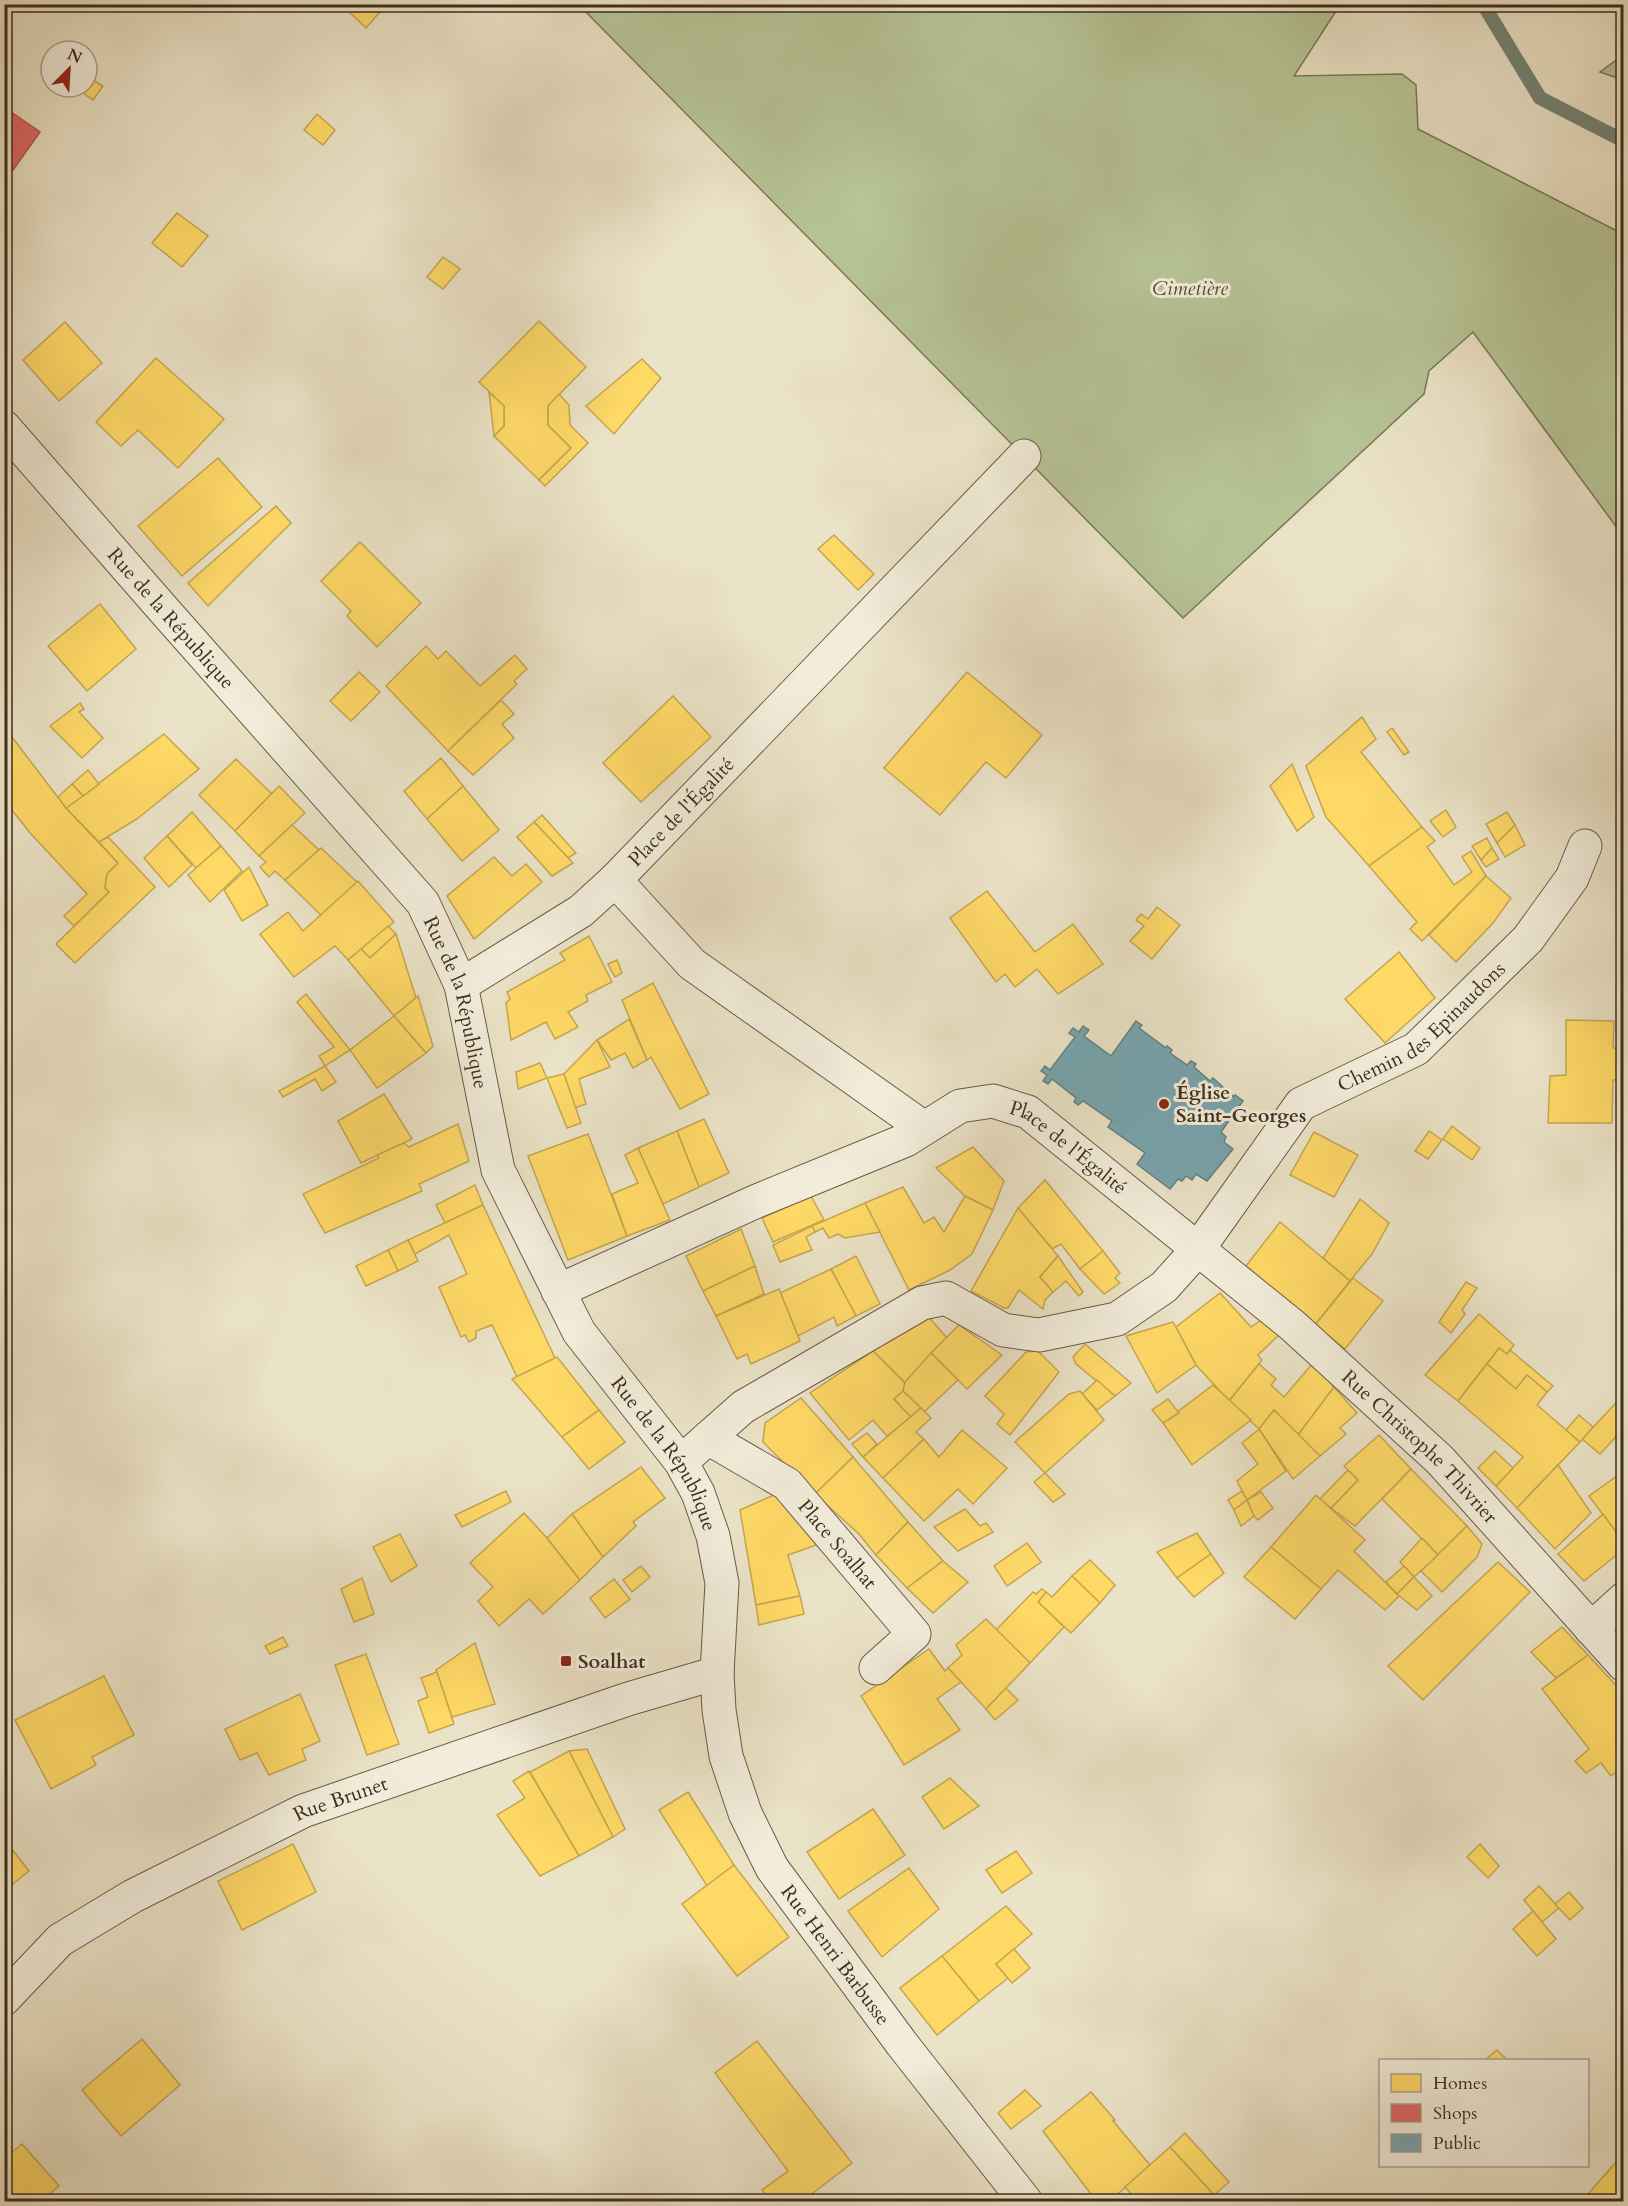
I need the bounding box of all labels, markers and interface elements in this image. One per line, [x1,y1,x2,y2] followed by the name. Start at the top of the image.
[39,39,99,99] north arrow
[64,43,86,69] text: N
[1152,275,1228,302] park label: Cimetière
[102,541,241,695] street label: Rue de la République
[622,751,740,872] street label: Place de l'Égalité
[417,912,495,1091] street label: Rue de la République
[1333,955,1511,1098] street label: Chemin des Epinaudons
[1176,1079,1306,1129] place label: Église Saint-Georges
[1006,1094,1133,1200] street label: Place de l'Égalité
[1157,1097,1171,1111] marker: Église Saint-Georges
[1336,1363,1504,1530] street label: Rue Christophe Thivrier
[605,1370,724,1535] street label: Rue de la République
[792,1493,884,1595] street label: Place Soalhat
[578,1648,645,1675] place label: Soalhat
[559,1654,573,1668] marker: Soalhat
[288,1769,392,1827] street label: Rue Brunet
[775,1879,897,2030] street label: Rue Henri Barbusse
[1379,2059,1589,2167] legend
[1433,2071,1487,2096] text: Homes
[1433,2101,1477,2126] text: Shops
[1433,2131,1481,2156] text: Public

